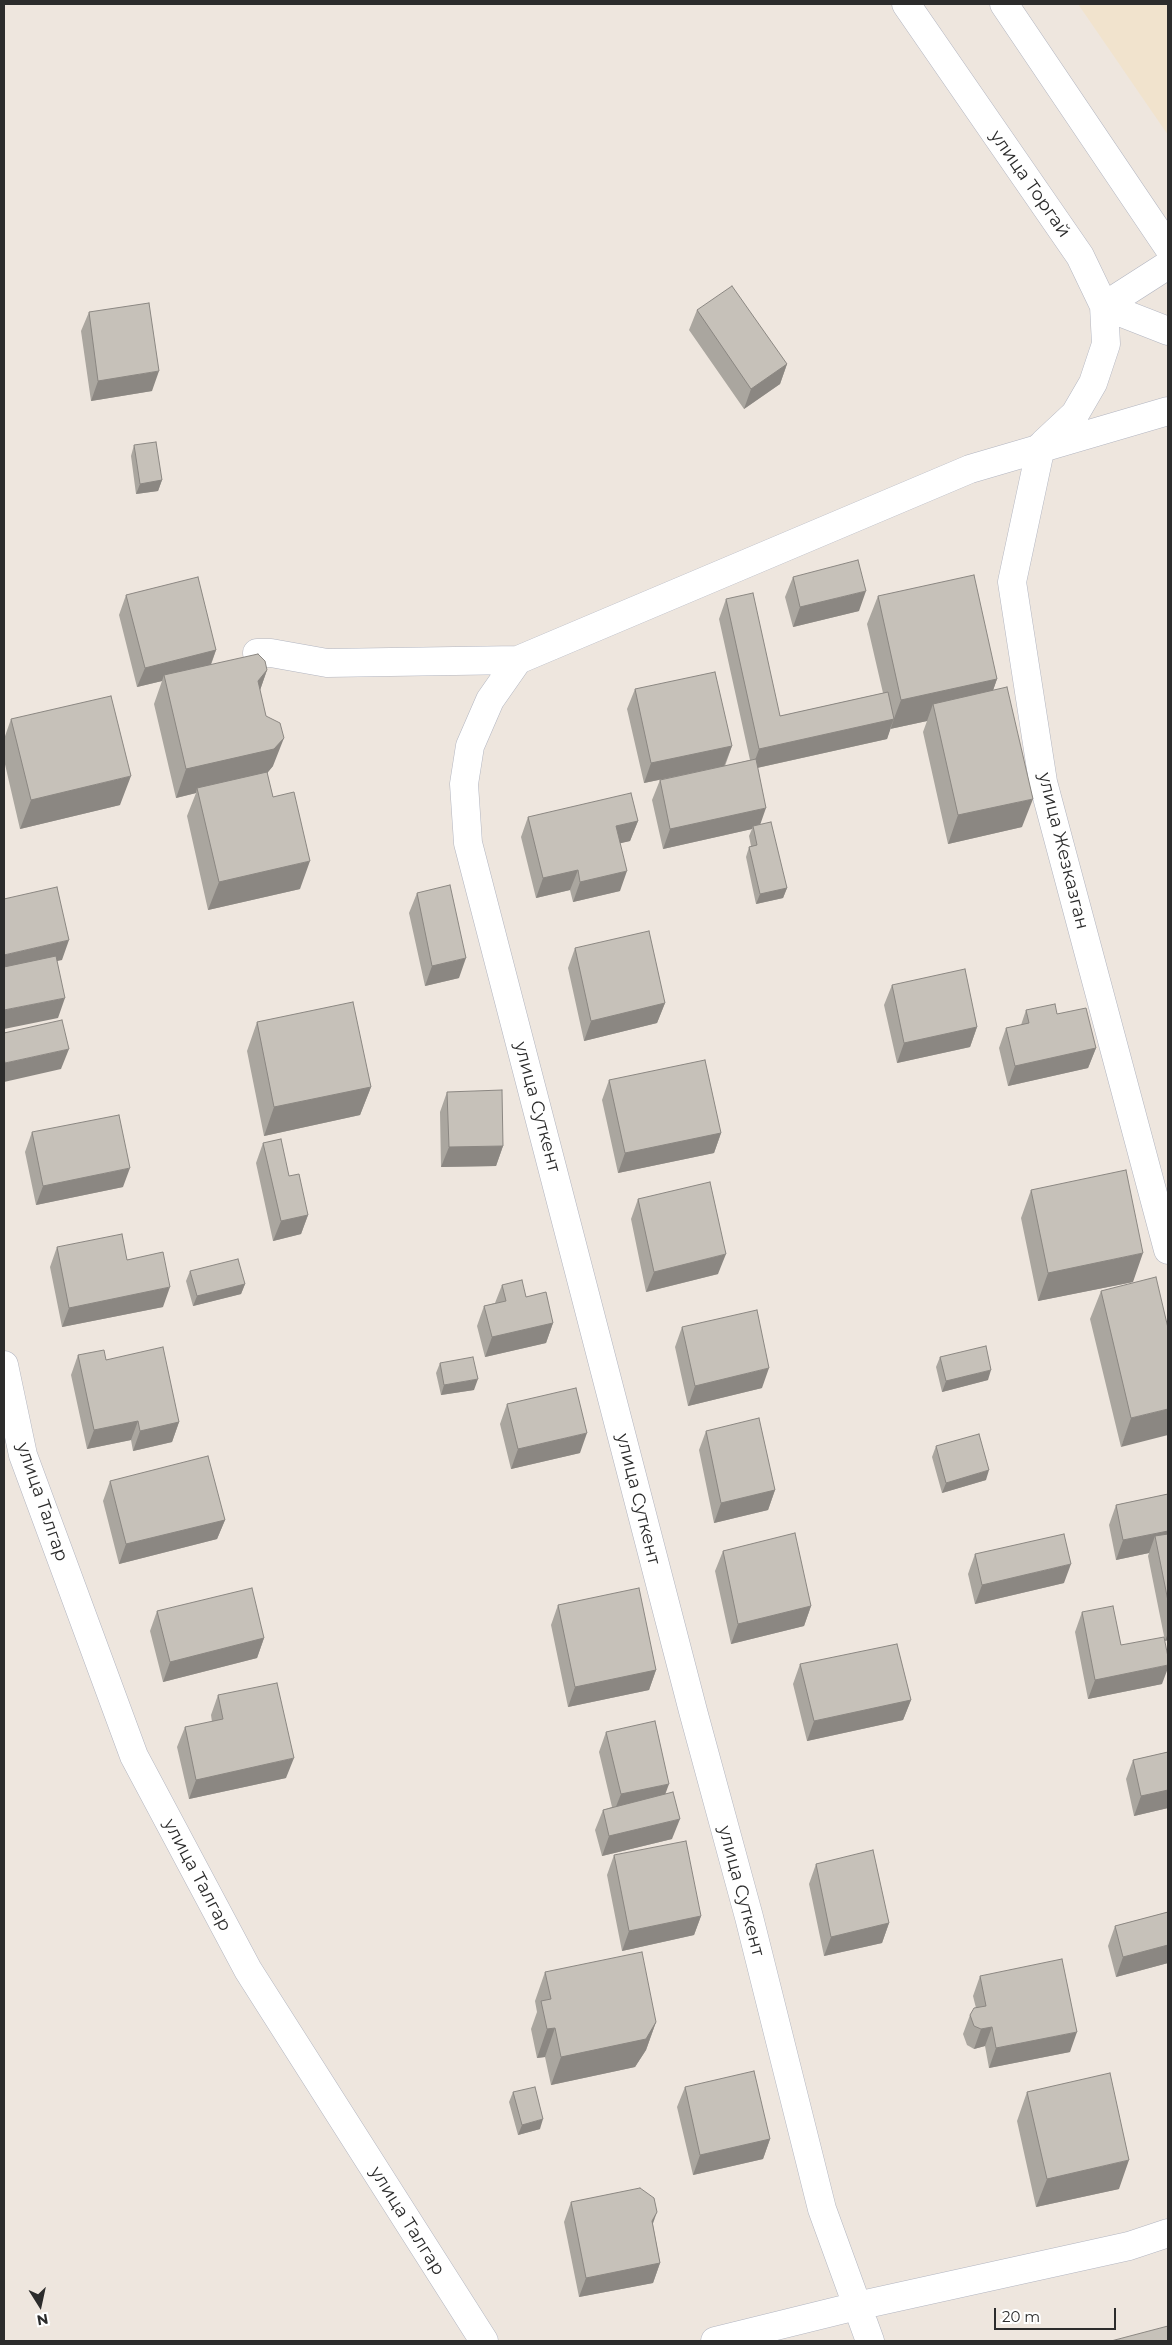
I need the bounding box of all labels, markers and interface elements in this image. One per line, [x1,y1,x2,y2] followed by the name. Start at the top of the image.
[985,126,1075,242] street label: улица Торгай
[1033,770,1093,932] street label: улица Жезказган
[509,1039,565,1175] street label: улица Суткент
[611,1431,665,1567] street label: улица Суткент
[12,1440,72,1564] street label: улица Талгар
[158,1815,236,1935] street label: улица Талгар
[713,1823,769,1959] street label: улица Суткент
[365,2163,449,2279] street label: улица Талгар
[15,2280,65,2330] north arrow
[997,2298,1120,2330] scale bar
[1002,2307,1040,2326] text: 20 m
[35,2310,50,2330] text: N

